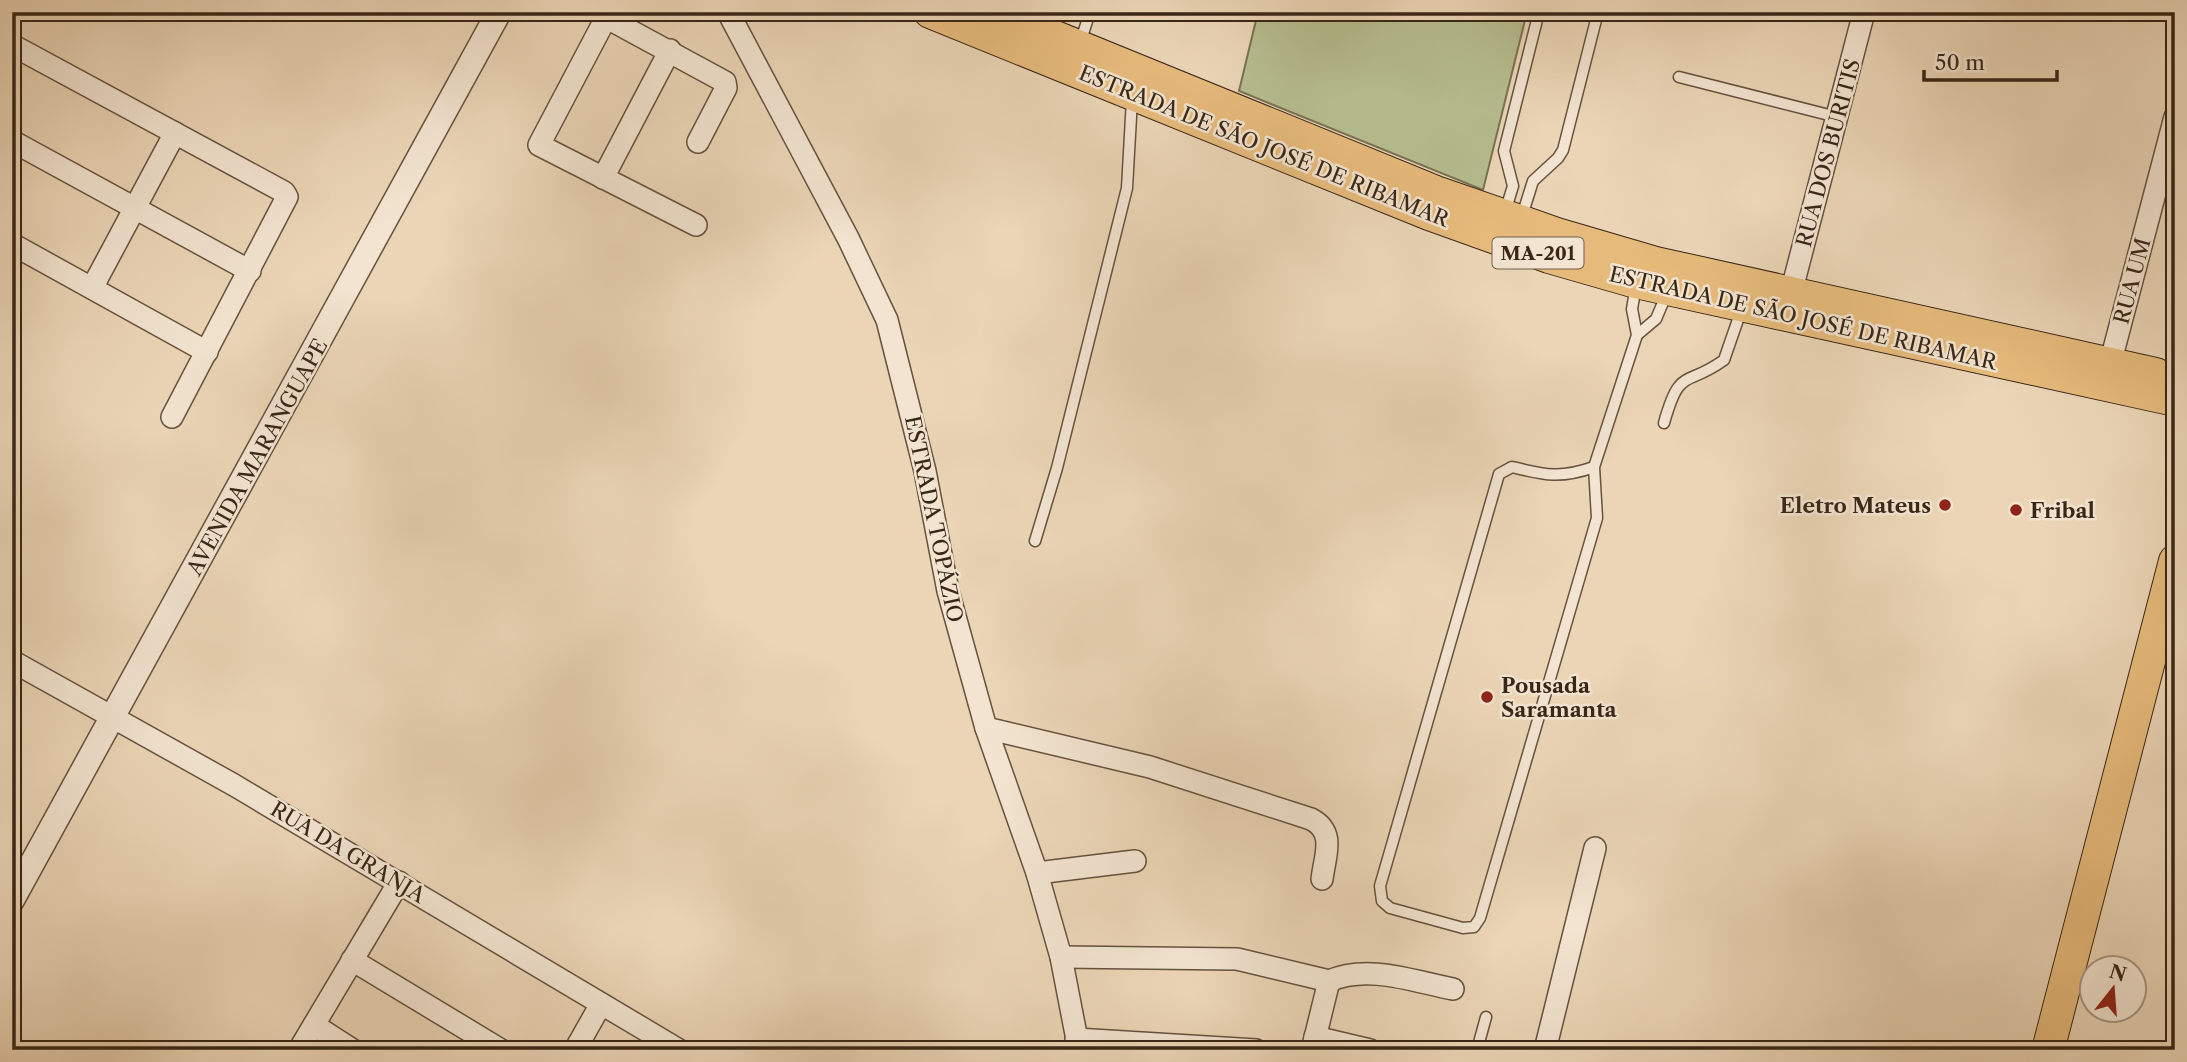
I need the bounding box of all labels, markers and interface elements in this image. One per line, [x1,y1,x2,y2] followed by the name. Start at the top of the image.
[1924,38,2058,82] scale bar
[1935,50,1985,75] text: 50 m
[1791,56,1865,250] street label: RUA DOS BURITIS
[1075,60,1454,233] street label: ESTRADA DE SÃO JOSÉ DE RIBAMAR
[2108,235,2156,327] street label: RUA UM
[1492,238,1584,268] road number: MA-201
[1607,261,2001,375] street label: ESTRADA DE SÃO JOSÉ DE RIBAMAR
[181,334,333,580] street label: AVENIDA MARANGUAPE
[900,413,968,625] street label: ESTRADA TOPÁZIO
[1780,493,1931,518] place label: Eletro Mateus
[1937,497,1953,513] marker: Eletro Mateus
[2030,498,2095,523] place label: Fribal
[2008,502,2024,518] marker: Fribal
[1501,673,1618,722] place label: Pousada Saramanta
[1479,689,1495,705] marker: Pousada Saramanta
[266,796,430,908] street label: RUA DA GRANJA
[2078,954,2148,1024] north arrow
[2107,960,2129,987] text: N

